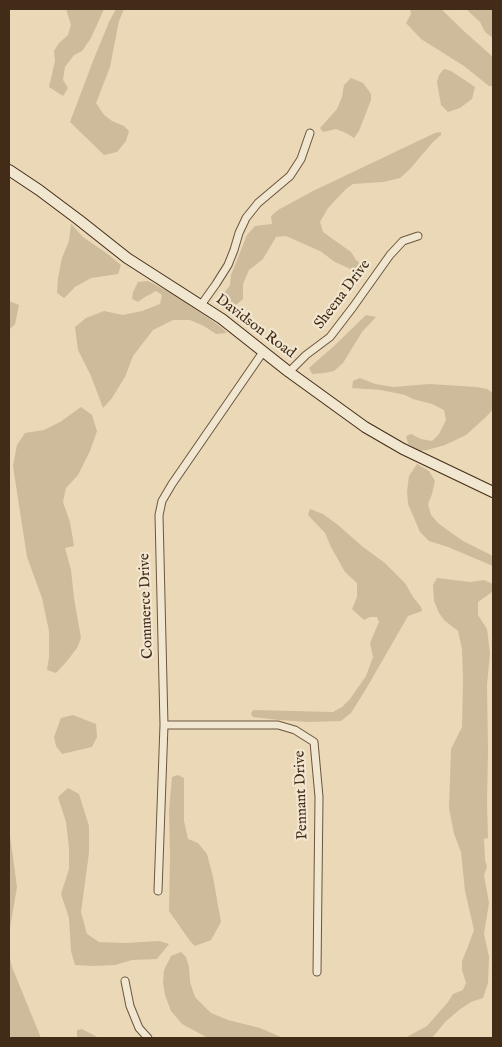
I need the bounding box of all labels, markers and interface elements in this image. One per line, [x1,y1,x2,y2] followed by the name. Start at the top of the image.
[311,257,375,333] street label: Sheena Drive
[211,291,299,363] street label: Davidson Road
[136,553,158,659] street label: Commerce Drive
[291,750,313,840] street label: Pennant Drive

